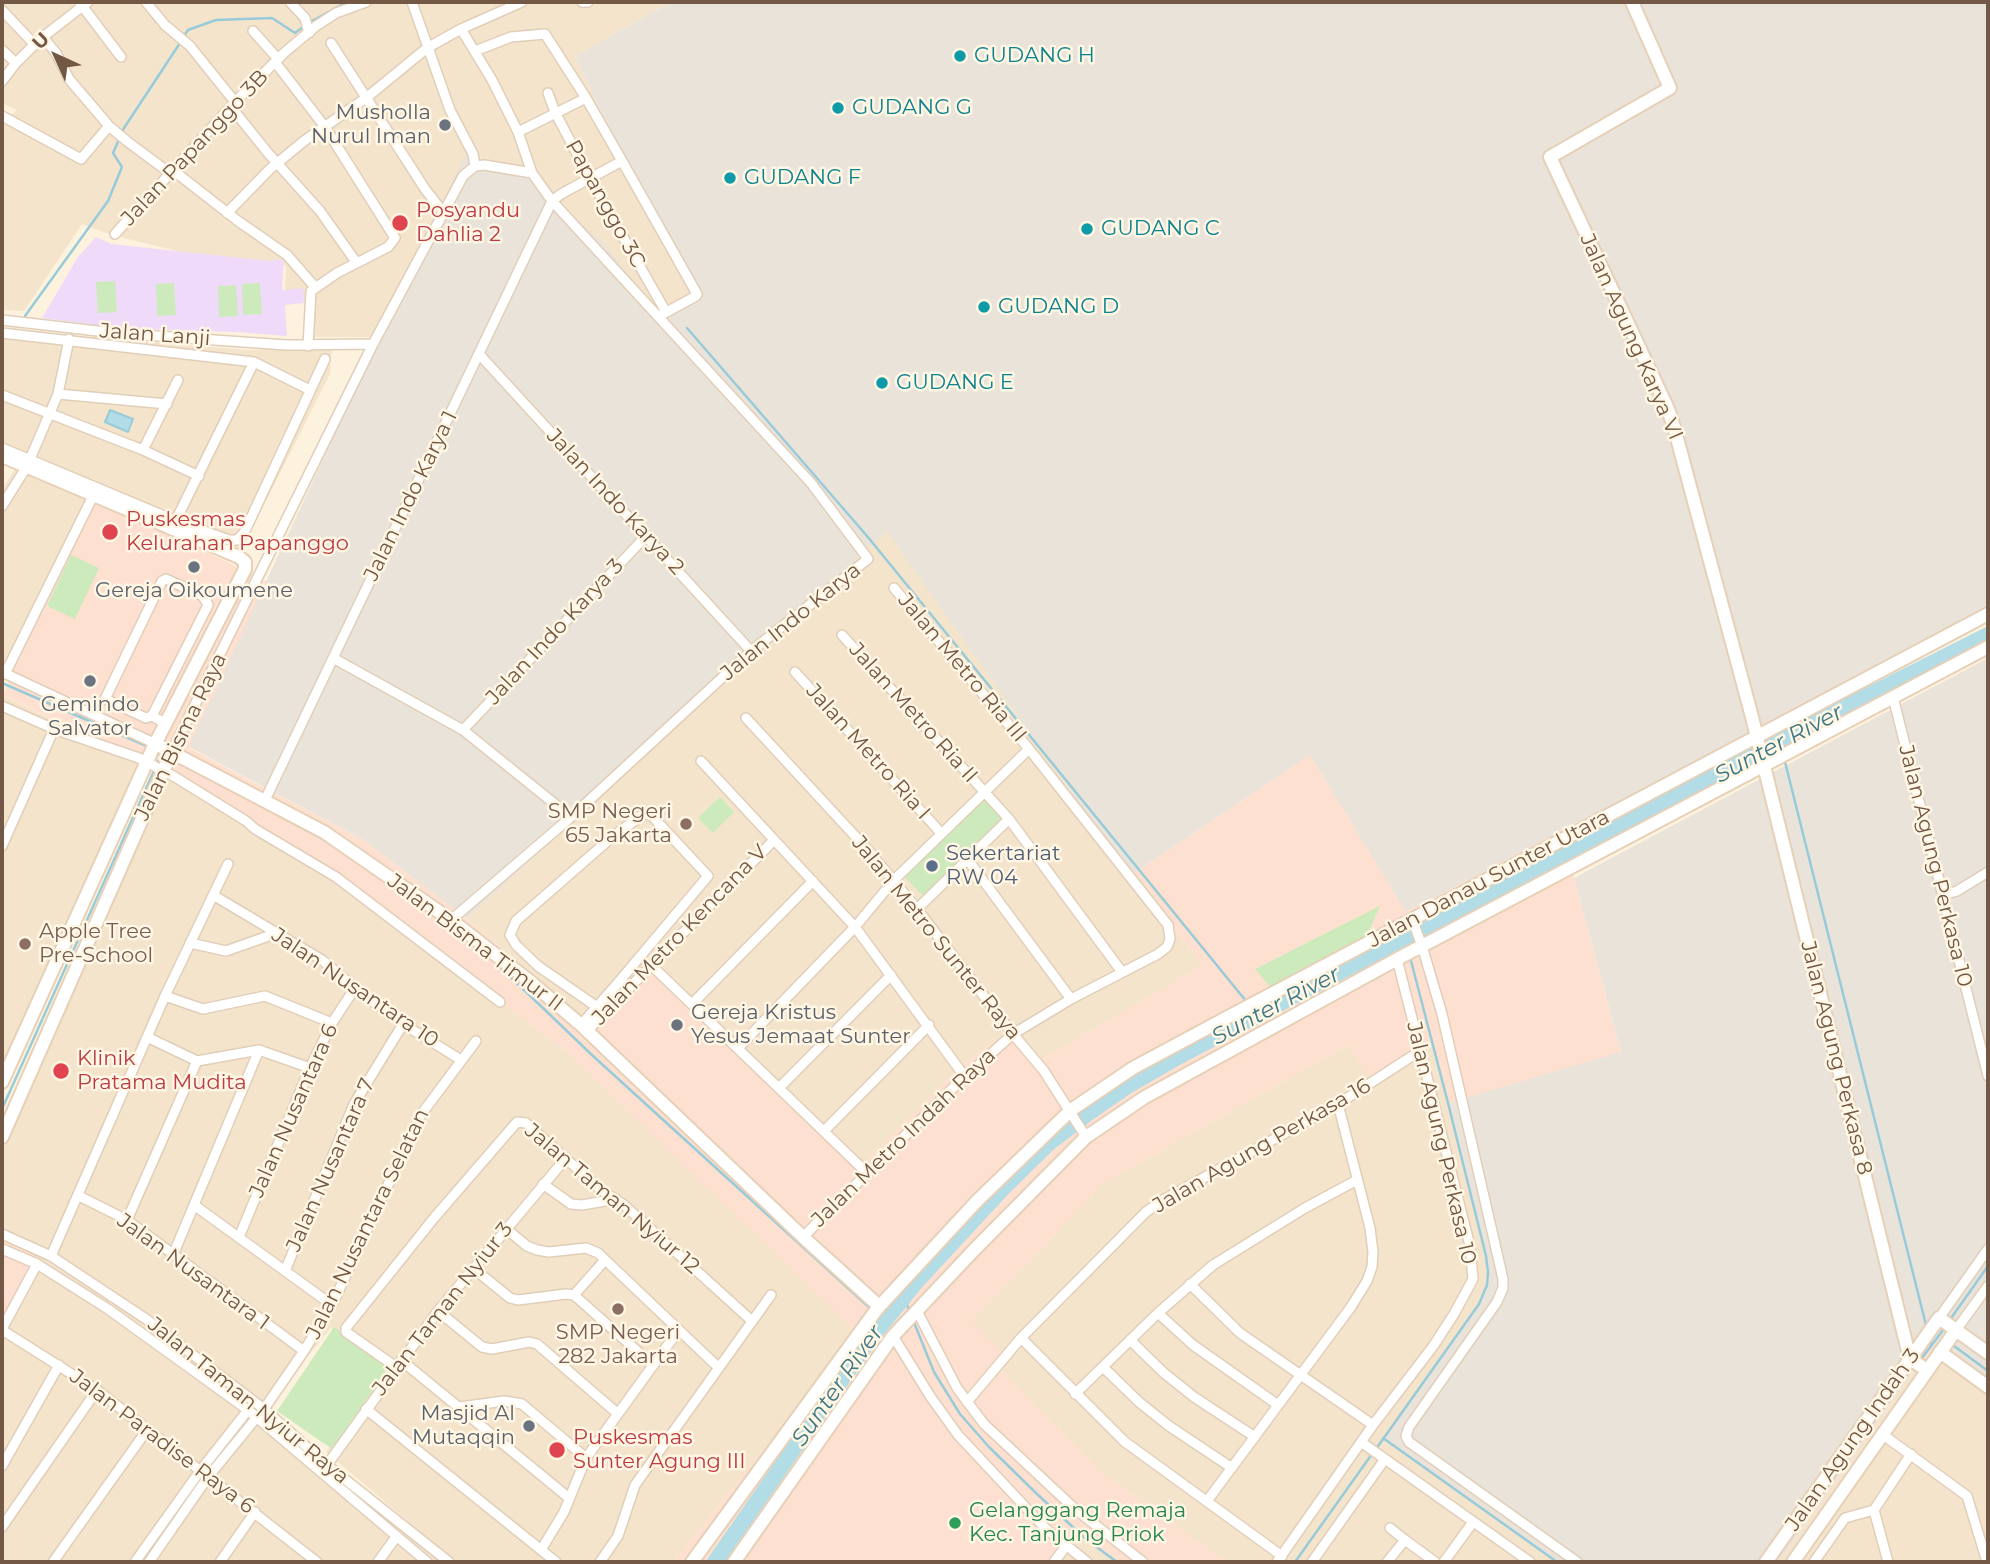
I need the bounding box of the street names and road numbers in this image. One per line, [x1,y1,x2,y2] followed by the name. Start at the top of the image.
[116,65,274,231] street label: Jalan Papanggo 3B
[560,136,650,272] street label: Papanggo 3C
[1574,230,1688,444] street label: Jalan Agung Karya VI
[99,319,211,351] street label: Jalan Lanji
[359,407,463,585] street label: Jalan Indo Karya 1
[541,424,689,580] street label: Jalan Indo Karya 2
[481,554,629,710] street label: Jalan Indo Karya 3
[716,558,866,686] street label: Jalan Indo Karya
[892,588,1032,748] street label: Jalan Metro Ria III
[843,638,983,788] street label: Jalan Metro Ria II
[130,649,232,825] street label: Jalan Bisma Raya
[800,679,936,825] street label: Jalan Metro Ria I
[1893,742,1977,990] street label: Jalan Agung Perkasa 10
[1364,805,1614,953] street label: Jalan Danau Sunter Utara
[846,831,1026,1045] street label: Jalan Metro Sunter Raya
[587,840,773,1030] street label: Jalan Metro Kencana V
[382,869,568,1017] street label: Jalan Bisma Timur II
[267,923,443,1053] street label: Jalan Nusantara 10
[1795,938,1877,1178] street label: Jalan Agung Perkasa 8
[1401,1019,1481,1267] street label: Jalan Agung Perkasa 10
[244,1020,344,1202] street label: Jalan Nusantara 6
[807,1043,1001,1233] street label: Jalan Metro Indah Raya
[1149,1073,1375,1219] street label: Jalan Agung Perkasa 16
[281,1074,381,1256] street label: Jalan Nusantara 7
[301,1105,435,1343] street label: Jalan Nusantara Selatan
[519,1118,705,1280] street label: Jalan Taman Nyiur 12
[112,1208,274,1336] street label: Jalan Nusantara 1
[368,1217,518,1401] street label: Jalan Taman Nyiur 3
[142,1312,354,1490] street label: Jalan Taman Nyiur Raya
[1780,1344,1926,1536] street label: Jalan Agung Indah 3
[65,1364,259,1520] street label: Jalan Paradise Raya 6

